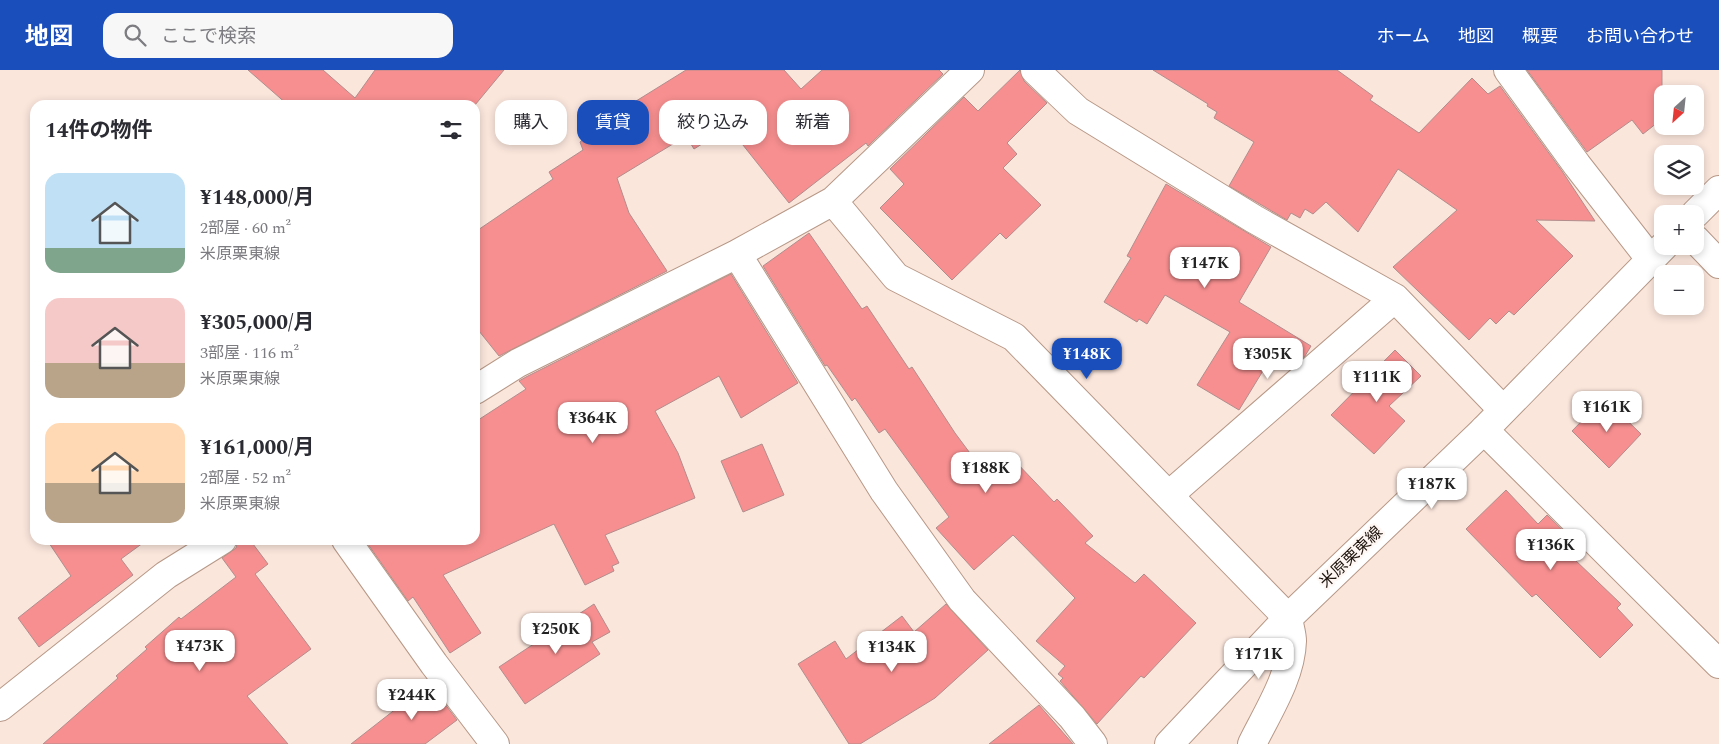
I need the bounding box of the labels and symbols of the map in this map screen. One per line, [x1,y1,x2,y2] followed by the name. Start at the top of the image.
[1654,85,1704,135] north arrow
[1170,246,1240,289] pin: ¥147K
[1052,338,1122,380] pin: ¥148K
[1233,338,1303,380] pin: ¥305K
[1342,360,1412,403] pin: ¥111K
[1572,390,1642,433] pin: ¥161K
[558,402,628,444] pin: ¥364K
[951,452,1021,494] pin: ¥188K
[1397,468,1467,510] pin: ¥187K
[1314,521,1388,593] street label: 米原栗東線
[1516,528,1586,571] pin: ¥136K
[521,612,591,655] pin: ¥250K
[165,630,235,672] pin: ¥473K
[857,630,927,673] pin: ¥134K
[1224,638,1294,680] pin: ¥171K
[377,678,447,721] pin: ¥244K

